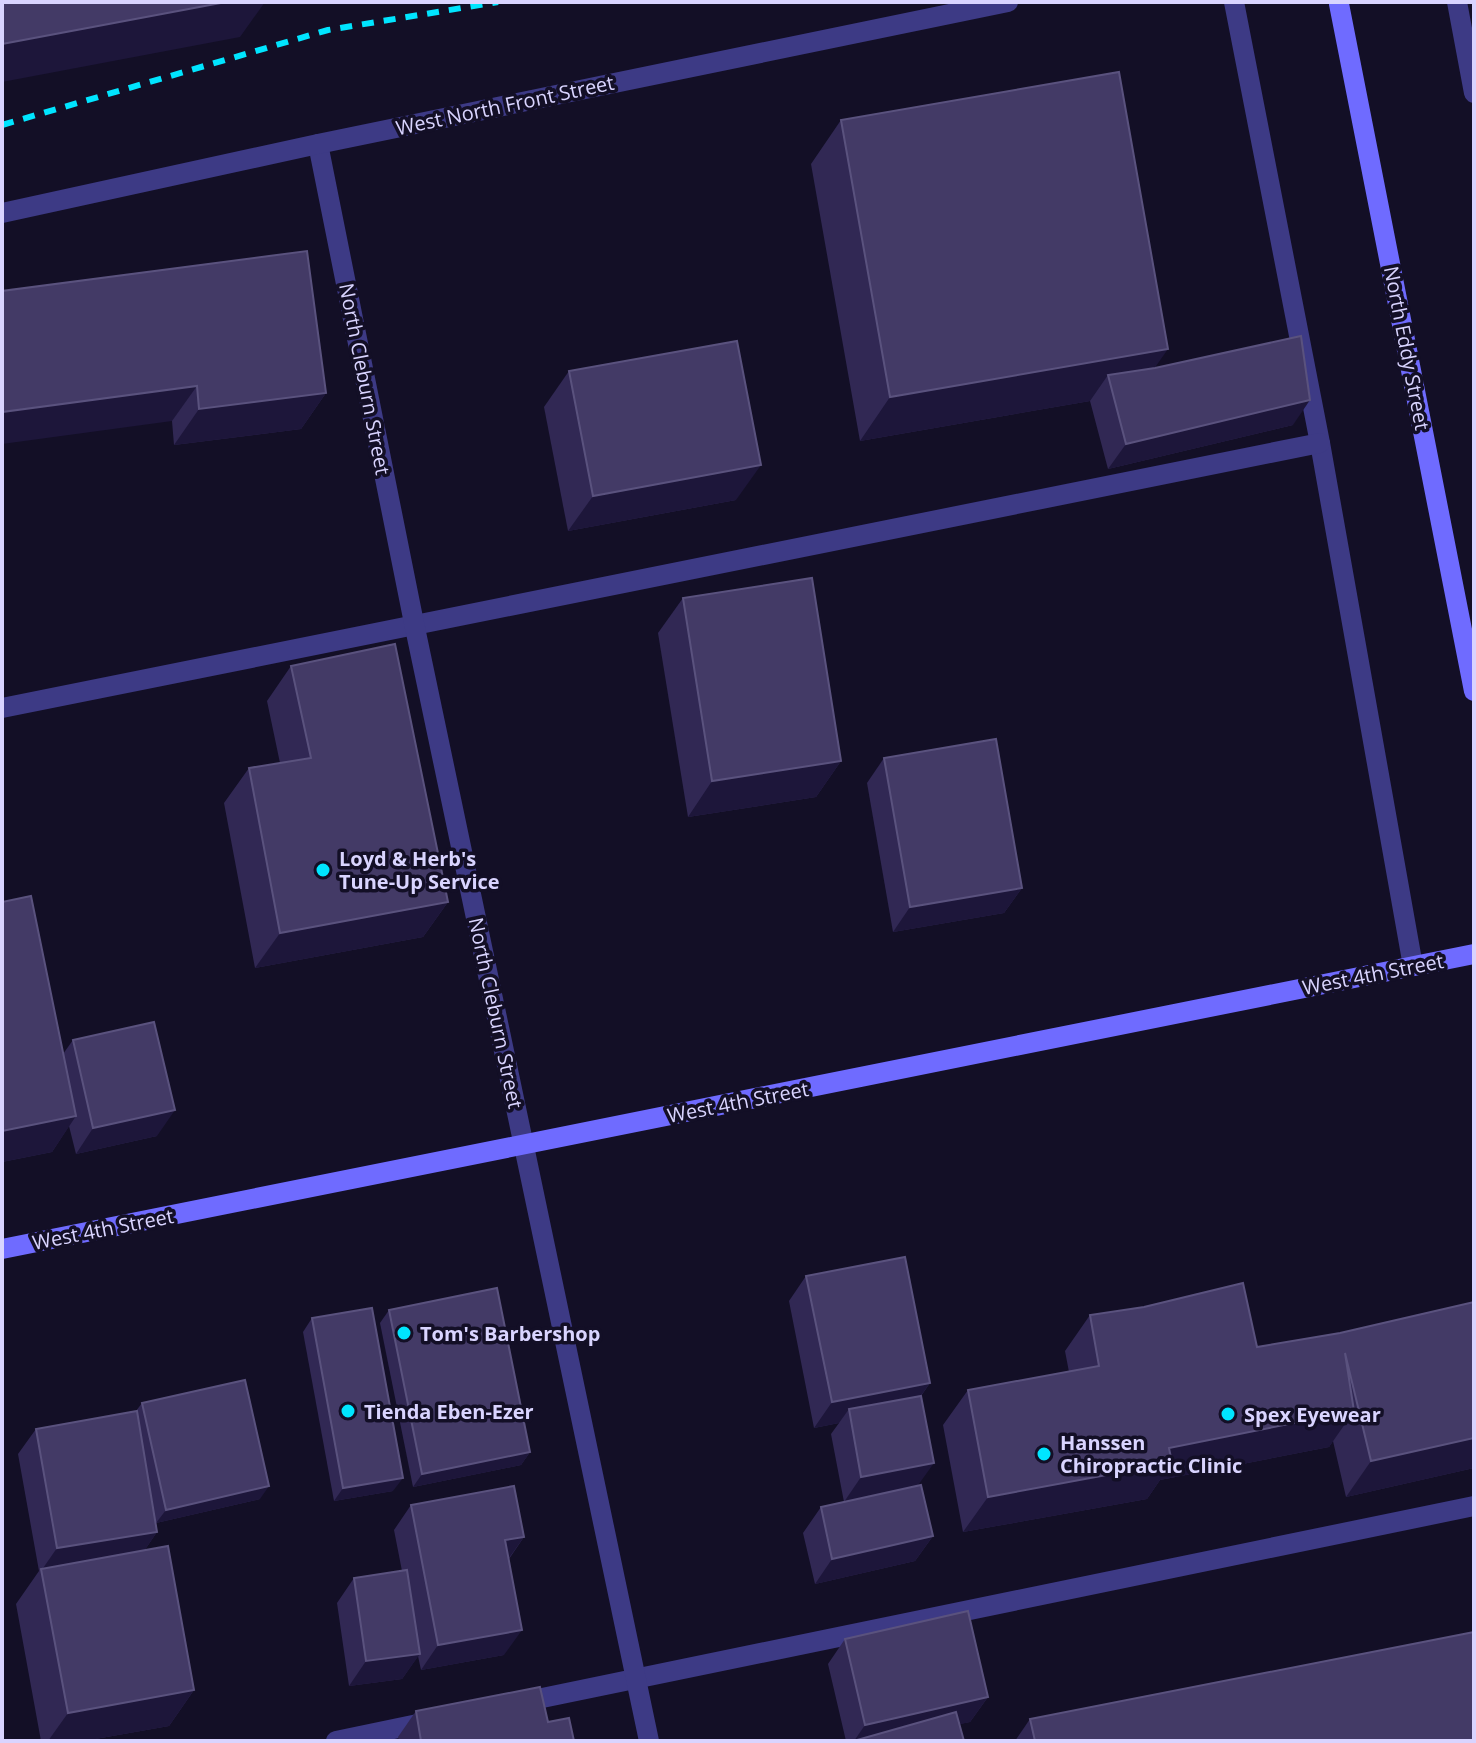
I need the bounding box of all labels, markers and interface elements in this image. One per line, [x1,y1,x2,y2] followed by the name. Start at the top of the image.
[393,69,617,141] street label: West North Front Street
[1378,264,1436,432] street label: North Eddy Street
[333,281,397,477] street label: North Cleburn Street
[339,845,500,895] place label: Loyd & Herb's Tune-Up Service
[314,861,332,879] marker: Loyd & Herb's Tune-Up Service
[463,915,529,1111] street label: North Cleburn Street
[1300,947,1446,1001] street label: West 4th Street
[665,1075,811,1129] street label: West 4th Street
[30,1202,176,1256] street label: West 4th Street
[420,1320,600,1347] place label: Tom's Barbershop
[395,1324,413,1342] marker: Tom's Barbershop
[364,1398,534,1425] place label: Tienda Eben-Ezer
[1244,1401,1381,1428] place label: Spex Eyewear
[339,1402,357,1420] marker: Tienda Eben-Ezer
[1219,1405,1237,1423] marker: Spex Eyewear
[1060,1429,1242,1479] place label: Hanssen Chiropractic Clinic
[1035,1445,1053,1463] marker: Hanssen Chiropractic Clinic

